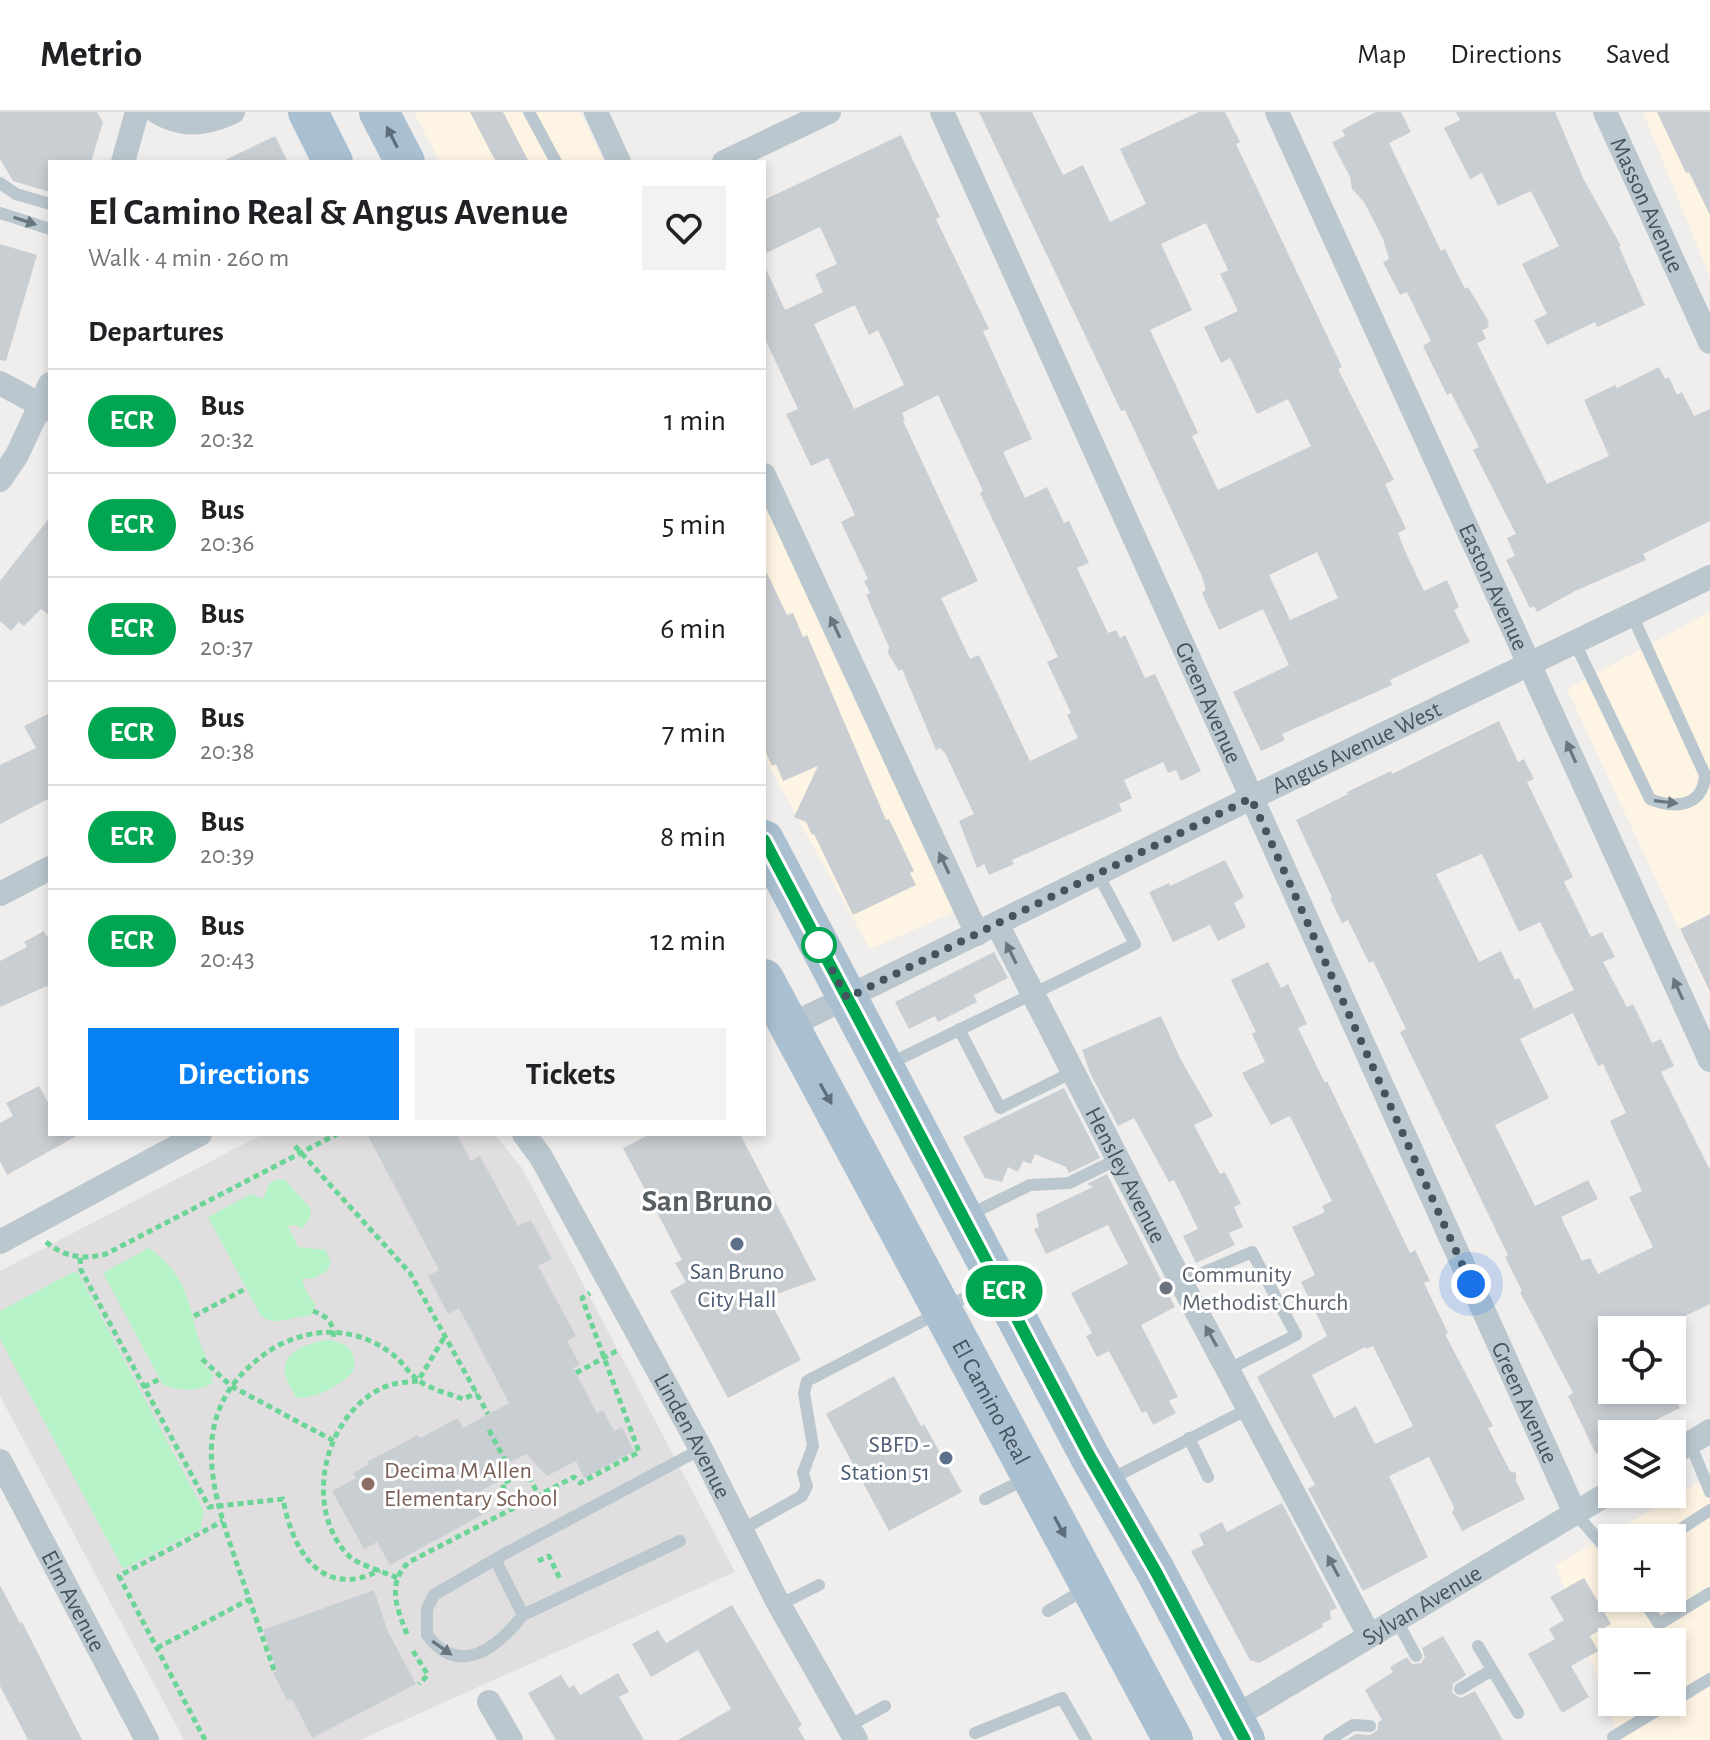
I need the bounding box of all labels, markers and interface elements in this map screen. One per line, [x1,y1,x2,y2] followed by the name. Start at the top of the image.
[40,36,142,74] text: Metrio
[1357,41,1406,69] text: Map
[1450,41,1562,69] text: Directions
[1606,41,1670,69] text: Saved
[385,126,399,148] one-way arrow
[1605,134,1688,276] street label: Masson Avenue
[642,186,726,270] button: heart
[88,194,568,232] text: El Camino Real & Angus Avenue
[13,215,37,227] one-way arrow
[88,245,289,271] text: Walk · 4 min · 260 m
[88,317,224,347] text: Departures
[200,391,245,421] text: Bus
[664,406,726,436] text: 1 min
[110,407,154,435] text: ECR
[200,426,254,452] text: 20:32
[200,495,245,525] text: Bus
[662,510,726,540] text: 5 min
[110,511,154,539] text: ECR
[1454,520,1532,654] street label: Easton Avenue
[200,530,254,556] text: 20:36
[200,599,245,629] text: Bus
[660,614,726,644] text: 6 min
[110,615,154,643] text: ECR
[828,615,841,639] one-way arrow
[200,634,253,660] text: 20:37
[1170,639,1246,767] street label: Green Avenue
[1268,697,1445,799] street label: Angus Avenue West
[200,703,245,733] text: Bus
[662,718,726,748] text: 7 min
[110,719,154,747] text: ECR
[200,738,255,764] text: 20:38
[1564,740,1578,764] one-way arrow
[1653,795,1678,808] one-way arrow
[200,807,245,837] text: Bus
[660,822,726,852] text: 8 min
[110,823,154,851] text: ECR
[200,842,254,868] text: 20:39
[937,851,951,874] one-way arrow
[200,911,245,941] text: Bus
[650,926,726,956] text: 12 min
[110,927,154,955] text: ECR
[802,928,836,962] unlabelled marker
[1004,942,1018,965] one-way arrow
[200,946,255,972] text: 20:43
[1671,977,1685,1001] one-way arrow
[88,1028,399,1120] button: Directions
[415,1028,726,1120] button: Tickets
[819,1083,833,1106] one-way arrow
[1080,1103,1170,1247] street label: Hensley Avenue
[641,1185,773,1217] district label: San Bruno
[728,1235,746,1253] marker: San Bruno City Hall
[690,1260,784,1312] place label: San Bruno City Hall
[1182,1263,1349,1315] place label: Community Methodist Church
[1451,1264,1491,1304] your location
[958,1265,1050,1317] line badge: ECR
[982,1277,1026,1305] text: ECR
[1157,1279,1175,1297] marker: Community Methodist Church
[1598,1316,1686,1716] map controls
[1598,1316,1686,1404] button: locate
[1204,1325,1218,1348] one-way arrow
[947,1336,1034,1469] street label: El Camino Real
[1486,1339,1562,1467] street label: Green Avenue
[649,1370,735,1503] street label: Linden Avenue
[1598,1420,1686,1508] button: layers
[840,1433,930,1485] place label: SBFD - Station 51
[937,1449,955,1467] marker: SBFD - Station 51
[384,1459,558,1511] place label: Decima M Allen Elementary School
[359,1475,377,1493] marker: Decima M Allen Elementary School
[1053,1516,1066,1539] one-way arrow
[1598,1524,1686,1612] button: +
[36,1547,109,1656] street label: Elm Avenue
[1326,1555,1339,1578] one-way arrow
[1359,1561,1486,1651] street label: Sylvan Avenue
[1598,1628,1686,1716] button: −
[432,1640,453,1655] one-way arrow

